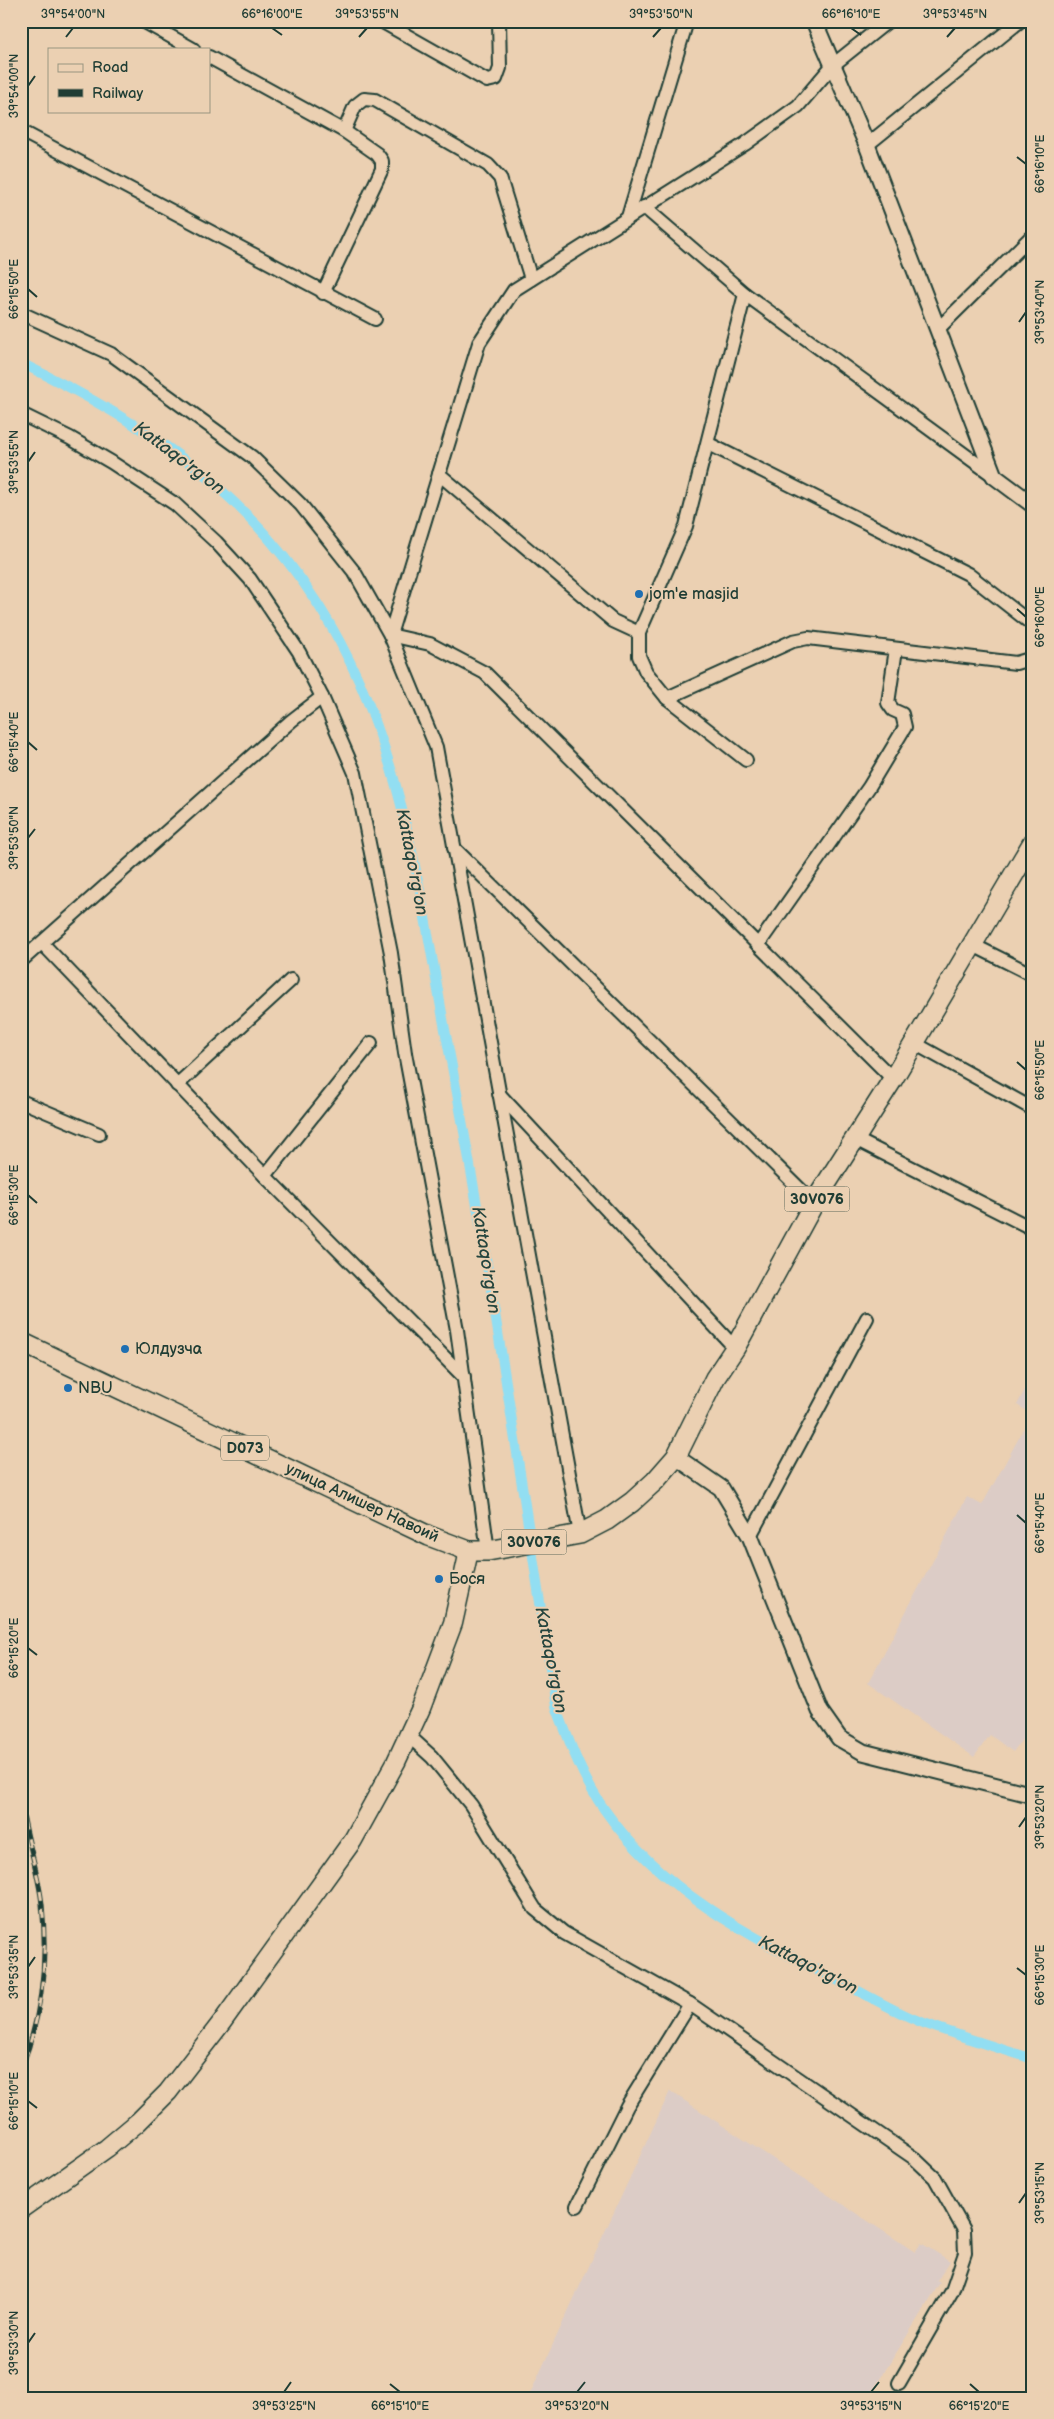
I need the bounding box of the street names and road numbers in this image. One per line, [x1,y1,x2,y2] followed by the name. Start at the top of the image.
[784,1186,850,1212] road number: 30V076
[221,1436,269,1460] road number: D073
[282,1459,442,1547] street label: улица Алишер Навоий
[502,1530,566,1554] road number: 30V076

